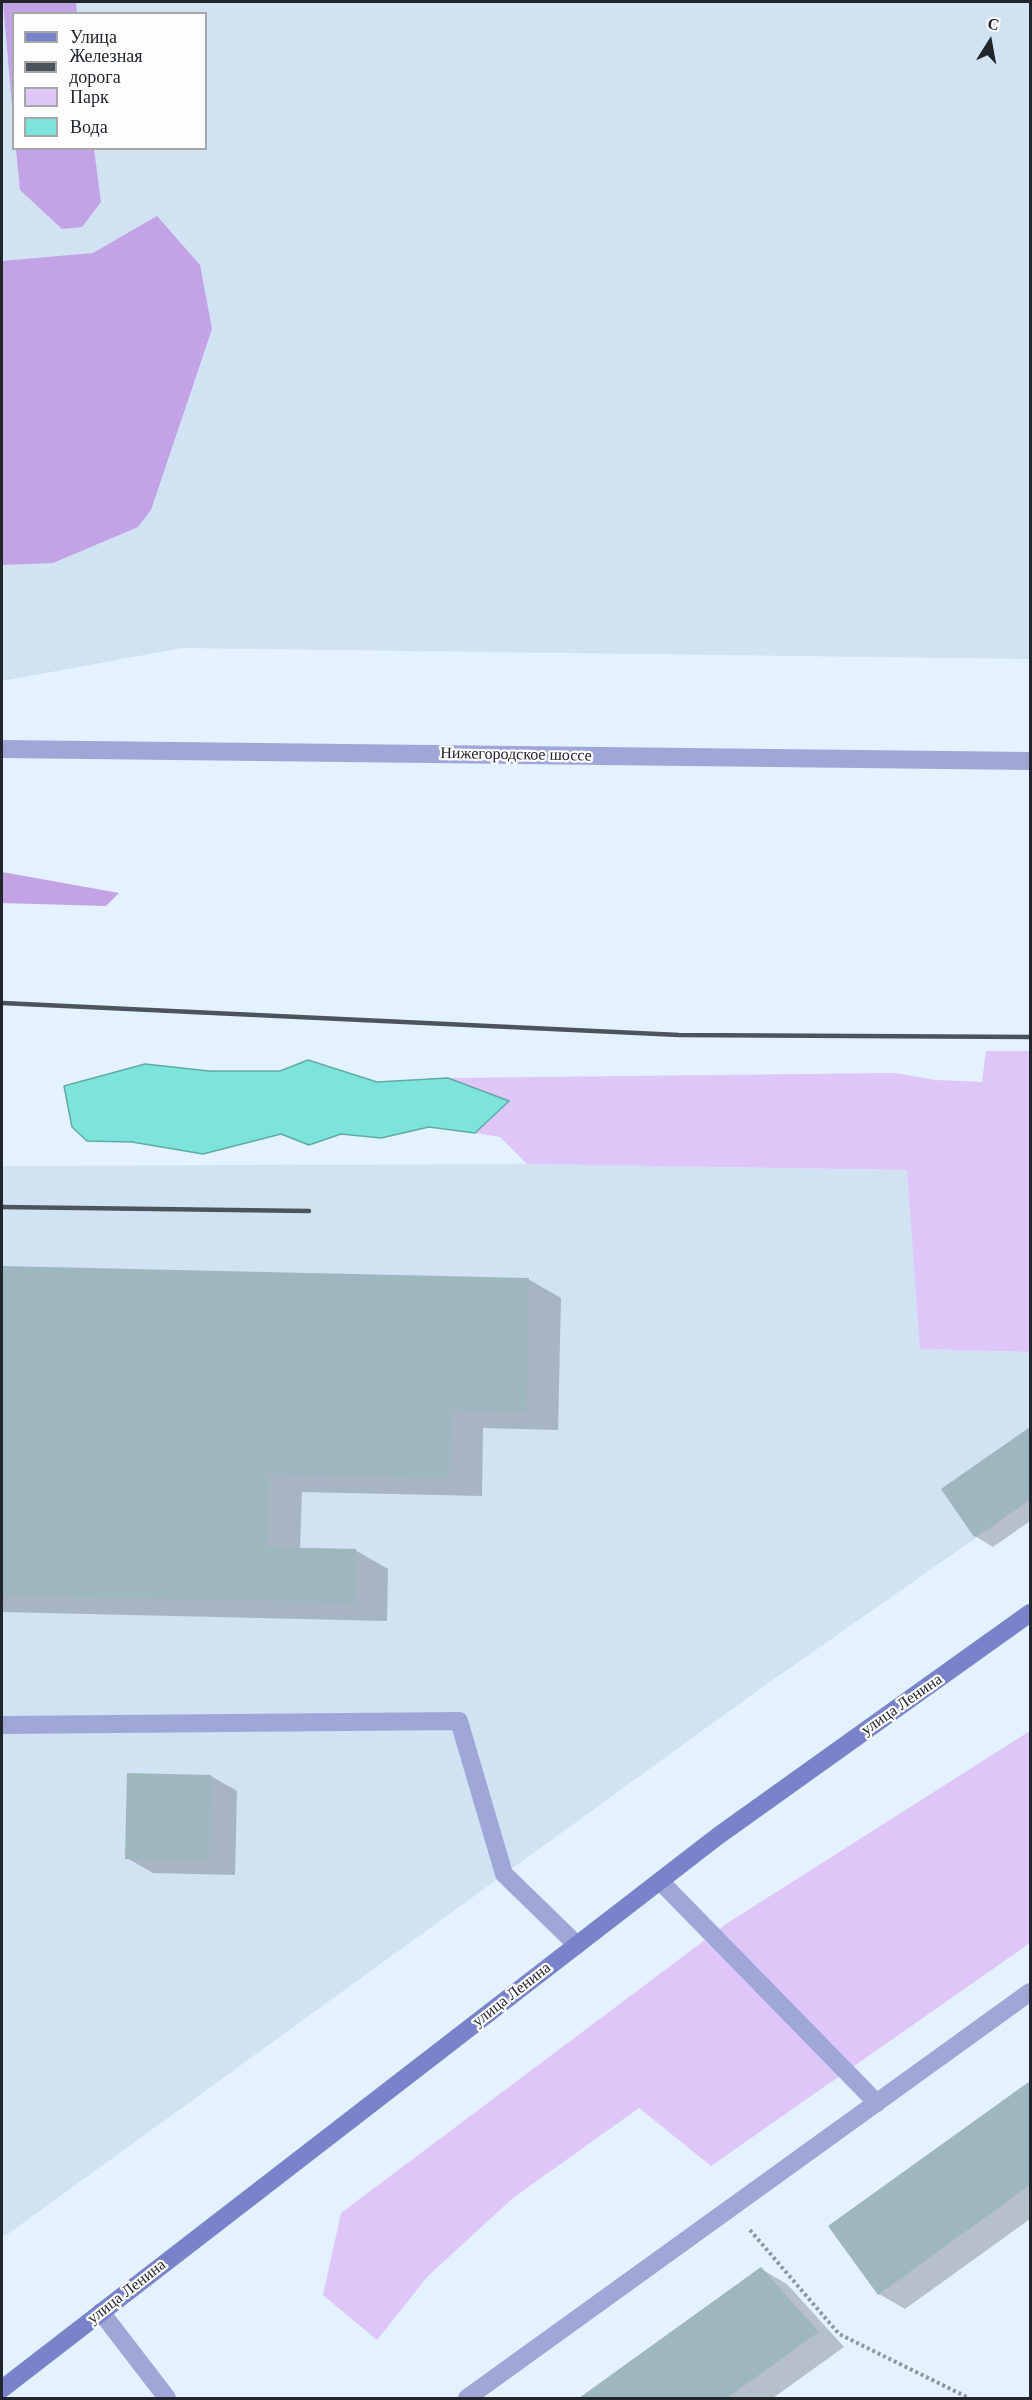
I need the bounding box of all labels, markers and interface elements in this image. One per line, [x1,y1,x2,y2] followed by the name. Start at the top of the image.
[12,12,207,150] legend
[960,12,1020,72] north arrow
[986,14,1001,33] text: С
[70,27,117,47] text: Улица
[69,46,143,87] text: Железная дорога
[70,87,109,107] text: Парк
[70,117,108,137] text: Вода
[440,744,592,766] street label: Нижегородское шоссе
[858,1670,946,1740] street label: улица Ленина
[469,1958,555,2032] street label: улица Ленина
[84,2255,170,2329] street label: улица Ленина

